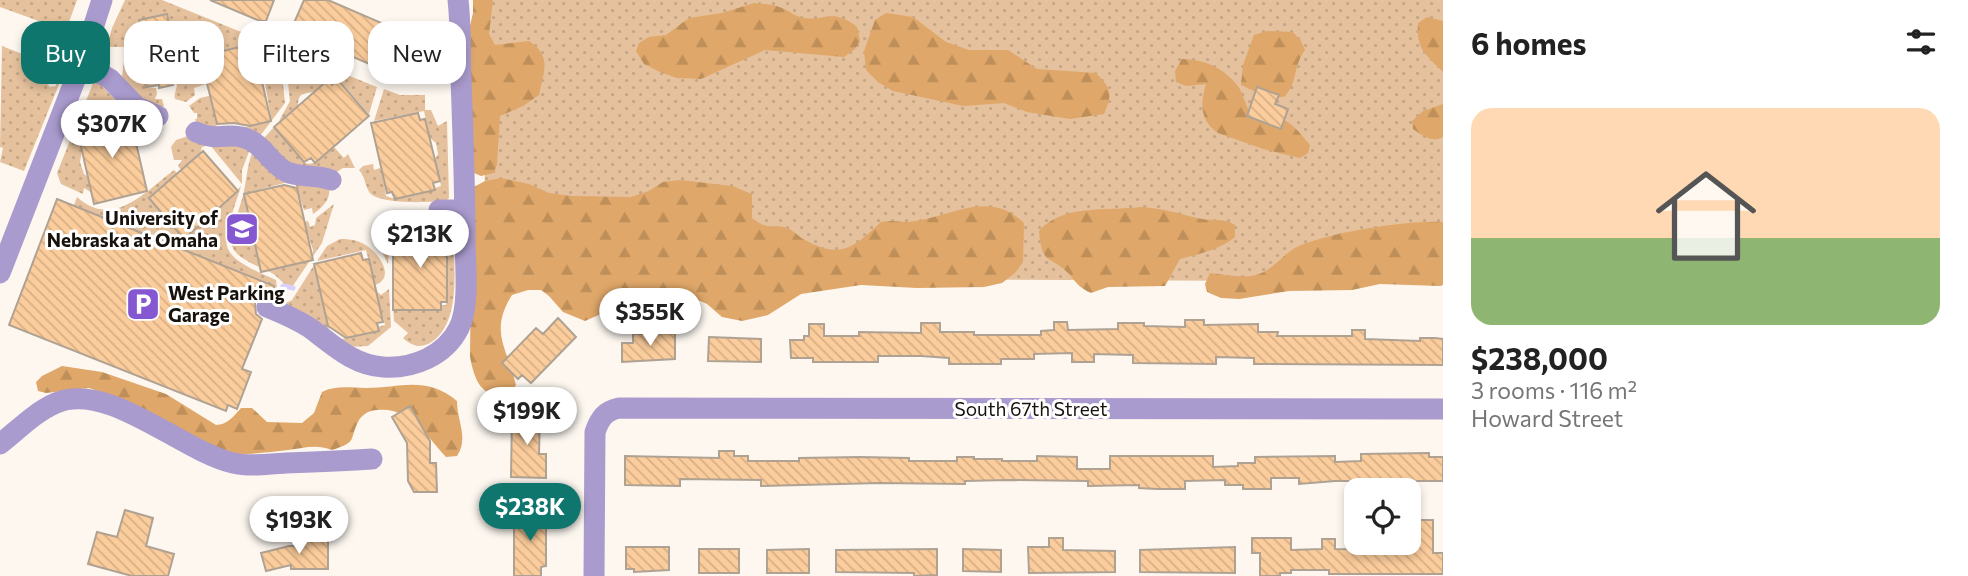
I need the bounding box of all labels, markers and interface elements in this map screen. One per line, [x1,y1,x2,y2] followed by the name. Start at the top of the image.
[21,21,110,84] chip: Buy
[124,21,224,84] chip: Rent
[238,21,354,84] chip: Filters
[368,21,466,84] chip: New
[1902,23,1940,61] icon: filters
[1471,24,1586,61] text: 6 homes
[63,100,161,160] pin: $307K
[77,109,147,137] text: $307K
[1643,153,1769,279] icon: home
[47,206,218,251] place label: University of Nebraska at Omaha
[223,210,261,248] school or university icon: University of Nebraska at Omaha
[371,210,469,270] pin: $213K
[387,219,453,247] text: $213K
[168,281,285,326] place label: West Parking Garage
[124,285,162,323] parking icon: West Parking Garage
[601,288,699,348] pin: $355K
[615,297,685,325] text: $355K
[1471,339,1608,376] text: $238,000
[1471,376,1637,404] text: 3 rooms · 116 m²
[478,388,576,447] pin: $199K
[493,396,561,424] text: $199K
[955,397,1108,420] street label: South 67th Street
[1471,404,1623,432] text: Howard Street
[1344,478,1421,555] map controls
[1344,478,1421,555] button: locate
[481,484,579,543] pin: $238K
[495,492,565,520] text: $238K
[250,496,348,556] pin: $193K
[265,505,333,533] text: $193K

